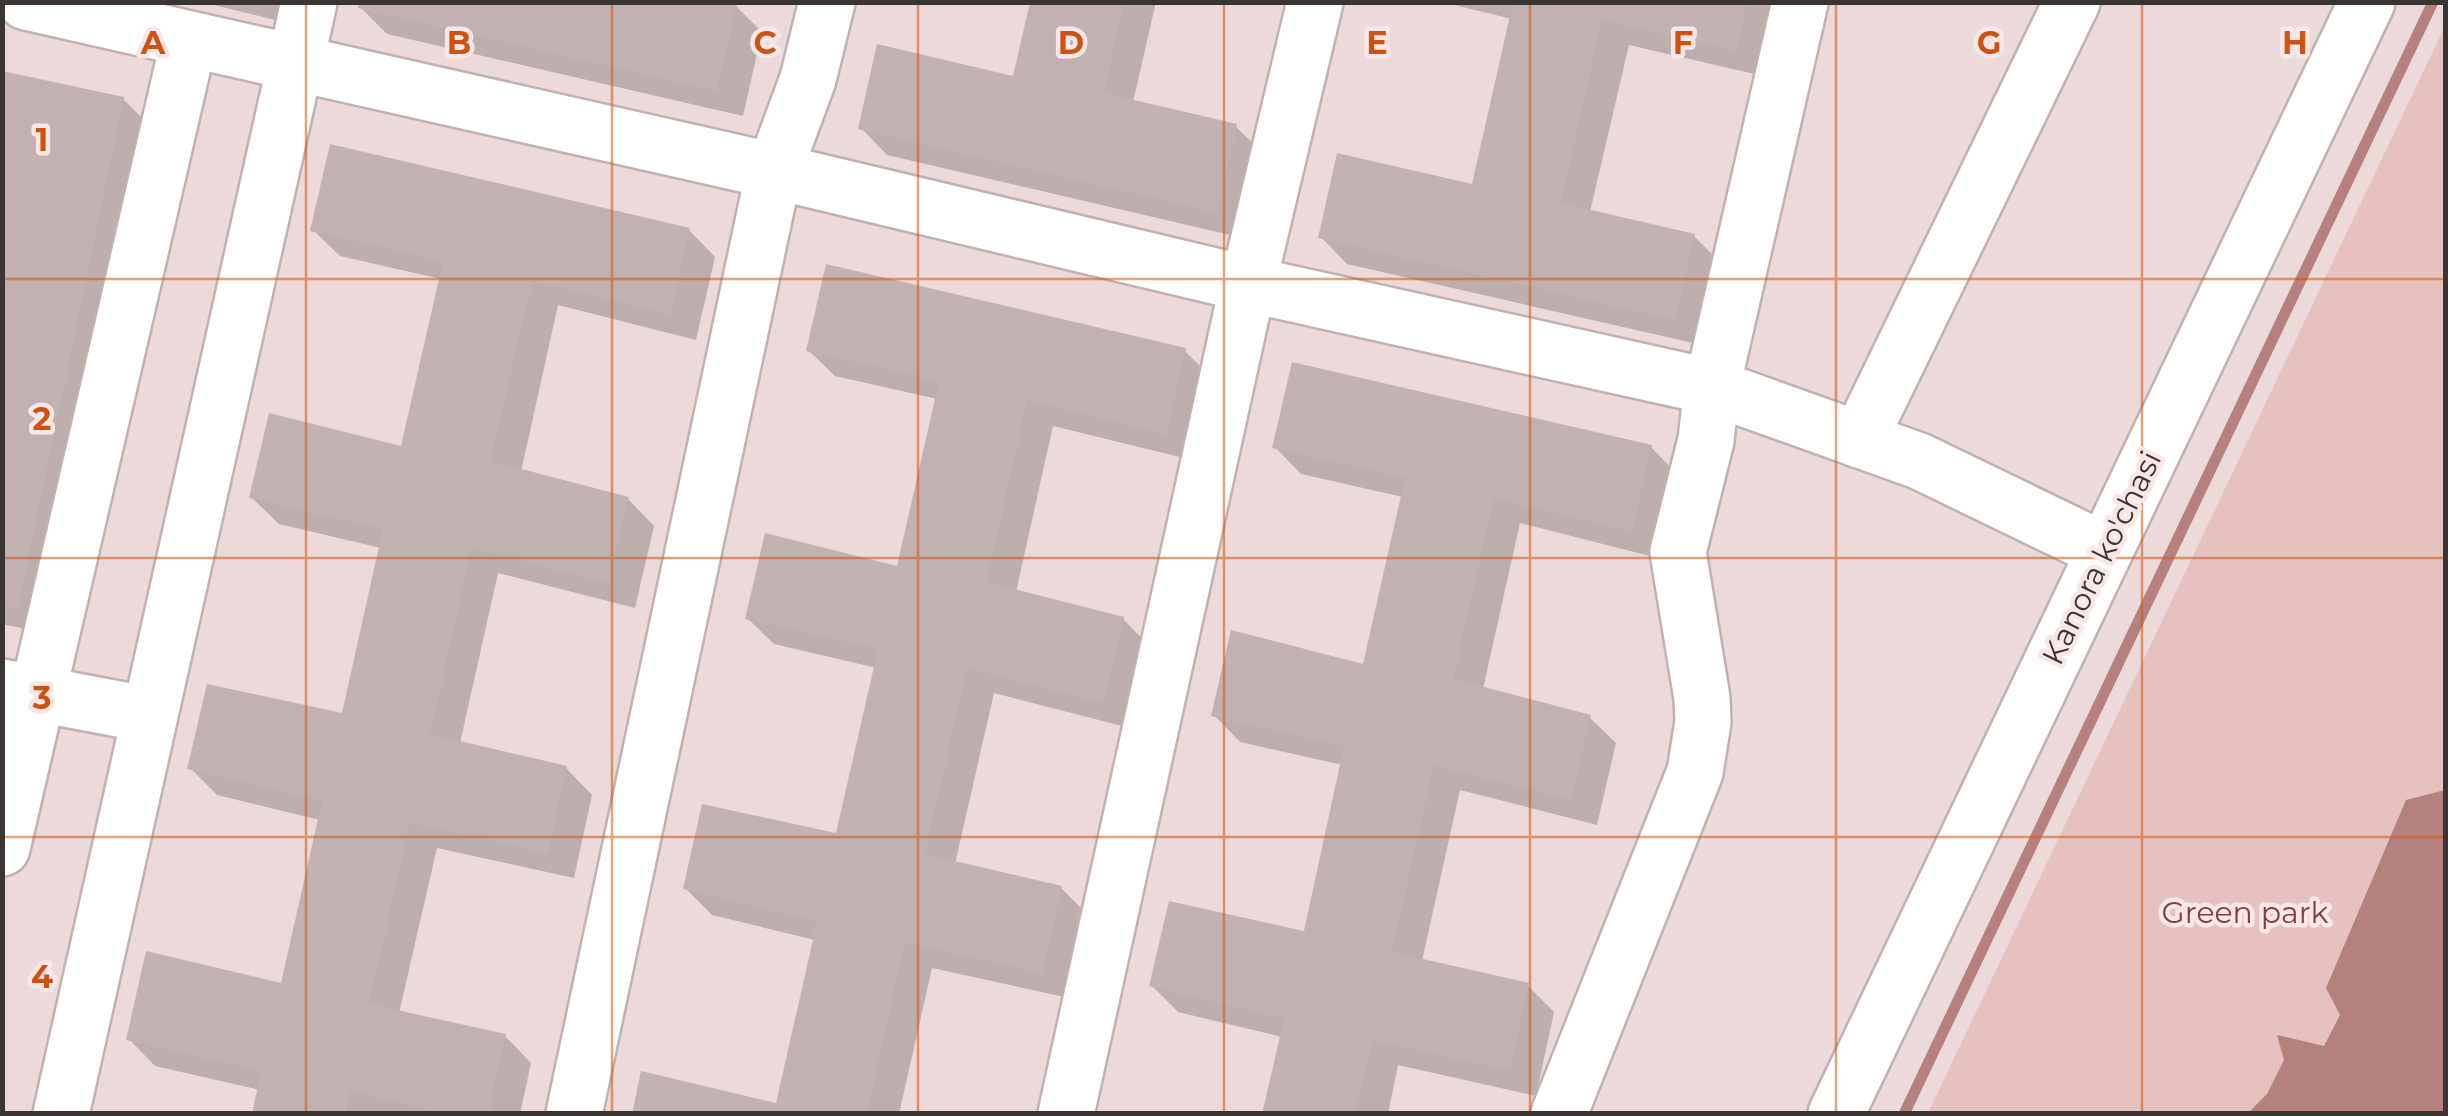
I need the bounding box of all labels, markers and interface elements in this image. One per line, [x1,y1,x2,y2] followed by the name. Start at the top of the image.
[140,23,166,62] text: A
[447,23,471,62] text: B
[753,23,777,62] text: C
[1058,23,1084,62] text: D
[1366,23,1388,62] text: E
[1673,23,1693,62] text: F
[1977,23,2001,62] text: G
[2282,23,2308,62] text: H
[36,120,48,159] text: 1
[33,399,51,438] text: 2
[2034,445,2169,670] street label: Kanora ko'chasi
[32,678,51,717] text: 3
[2162,894,2329,931] park label: Green park
[31,957,53,996] text: 4

